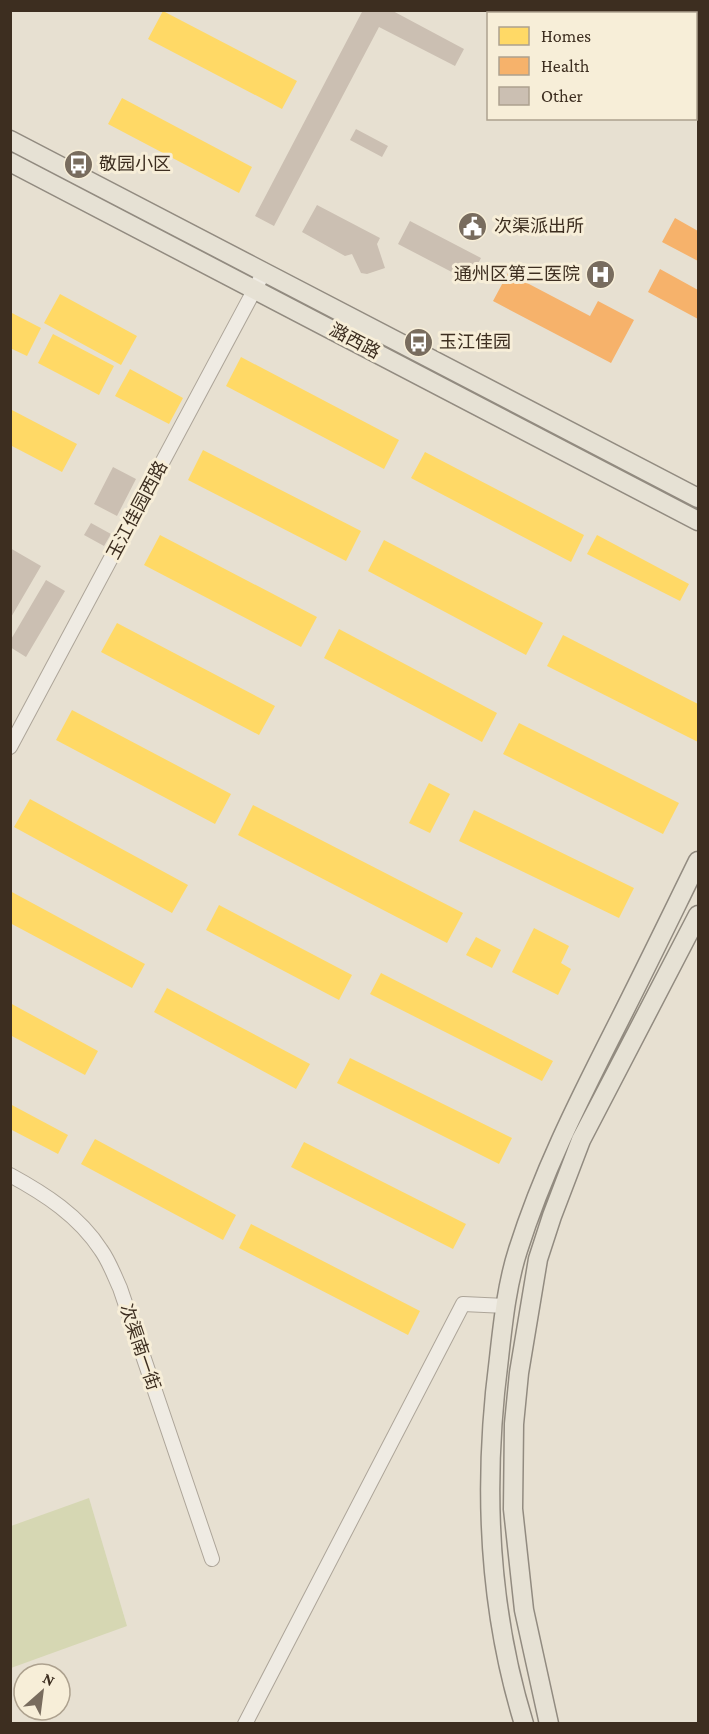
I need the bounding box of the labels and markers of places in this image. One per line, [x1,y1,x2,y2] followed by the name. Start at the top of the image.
[62,148,94,180] bus stop icon: 敬园小区
[99,154,171,174] place label: 敬园小区
[457,210,489,242] public building icon: 次渠派出所
[494,216,584,236] place label: 次渠派出所
[585,258,617,290] hospital icon: 通州区第三医院
[454,264,580,284] place label: 通州区第三医院
[402,326,434,358] bus stop icon: 玉江佳园
[439,332,511,352] place label: 玉江佳园

